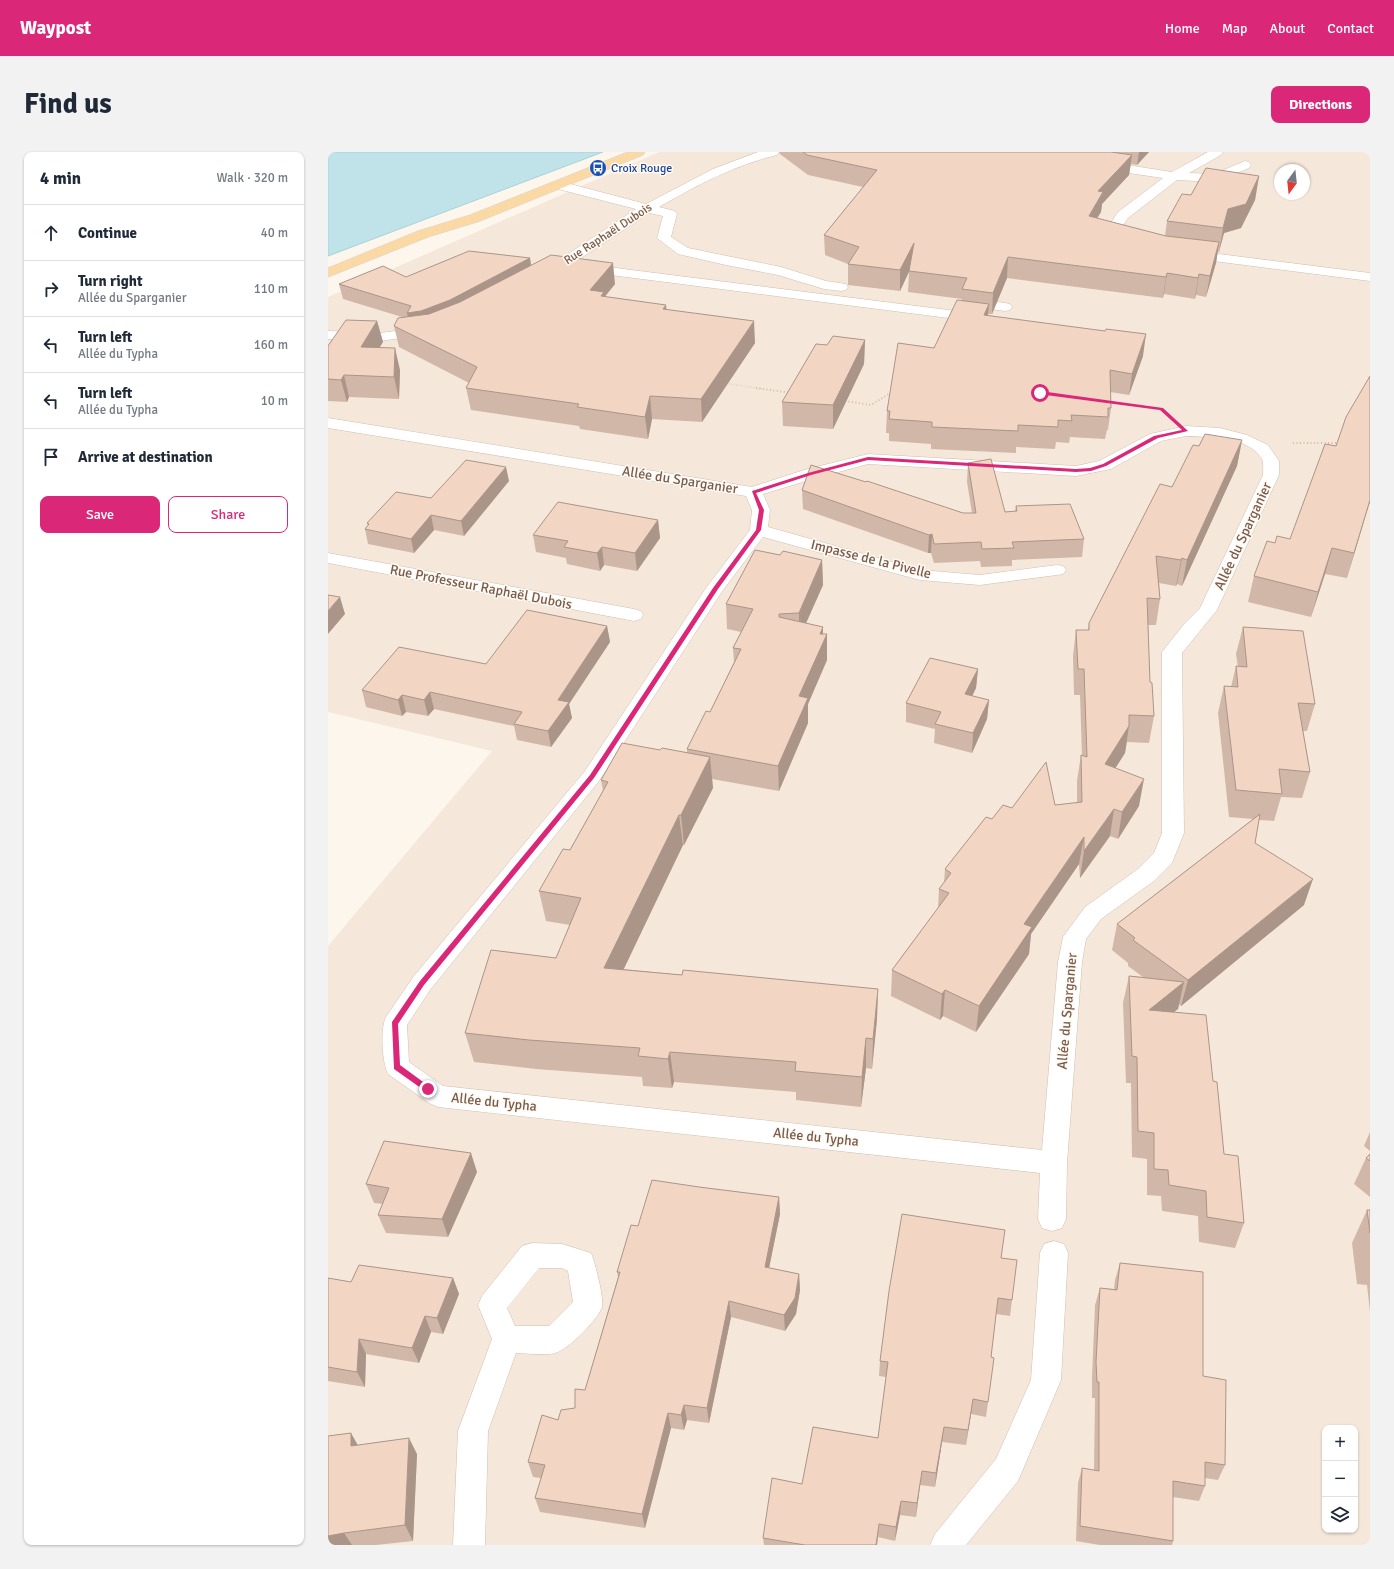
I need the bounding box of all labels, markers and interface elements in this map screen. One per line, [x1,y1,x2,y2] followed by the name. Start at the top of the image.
[20,16,91,40] text: Waypost
[1165,20,1200,37] text: Home
[1222,20,1247,37] text: Map
[1269,20,1305,37] text: About
[1327,20,1374,37] text: Contact
[1271,86,1370,123] button: Directions
[24,87,112,121] text: Find us
[588,158,608,178] bus stop icon: Croix Rouge
[611,161,672,176] place label: Croix Rouge
[1274,164,1310,200] north arrow
[40,168,81,189] text: 4 min
[217,170,288,186] text: Walk · 320 m
[561,200,655,268] street label: Rue Raphaël Dubois
[40,222,62,244] icon: ahead
[78,224,137,242] text: Continue
[261,225,288,241] text: 40 m
[78,272,143,290] text: Turn right
[40,278,62,300] icon: right
[254,281,288,297] text: 110 m
[78,290,187,306] text: Allée du Sparganier
[78,328,132,346] text: Turn left
[40,334,62,356] icon: left
[254,337,288,353] text: 160 m
[78,346,158,362] text: Allée du Typha
[78,384,132,402] text: Turn left
[1031,384,1049,402] route start
[40,390,62,412] icon: left
[261,393,288,409] text: 10 m
[78,402,158,418] text: Allée du Typha
[40,446,62,468] icon: arrive
[78,448,213,466] text: Arrive at destination
[621,462,740,498] street label: Allée du Sparganier
[1211,479,1276,593] street label: Allée du Sparganier
[40,496,160,533] button: Save
[168,496,288,533] button: Share
[809,536,933,582] street label: Impasse de la Pivelle
[388,561,574,613] street label: Rue Professeur Raphaël Dubois
[1053,951,1081,1070] street label: Allée du Sparganier
[419,1080,437,1098] route end
[450,1089,538,1115] street label: Allée du Typha
[772,1124,860,1150] street label: Allée du Typha
[1322,1425,1358,1533] map controls
[1322,1425,1358,1461] button: +
[1322,1461,1358,1497] button: −
[1322,1497,1358,1533] button: layers

